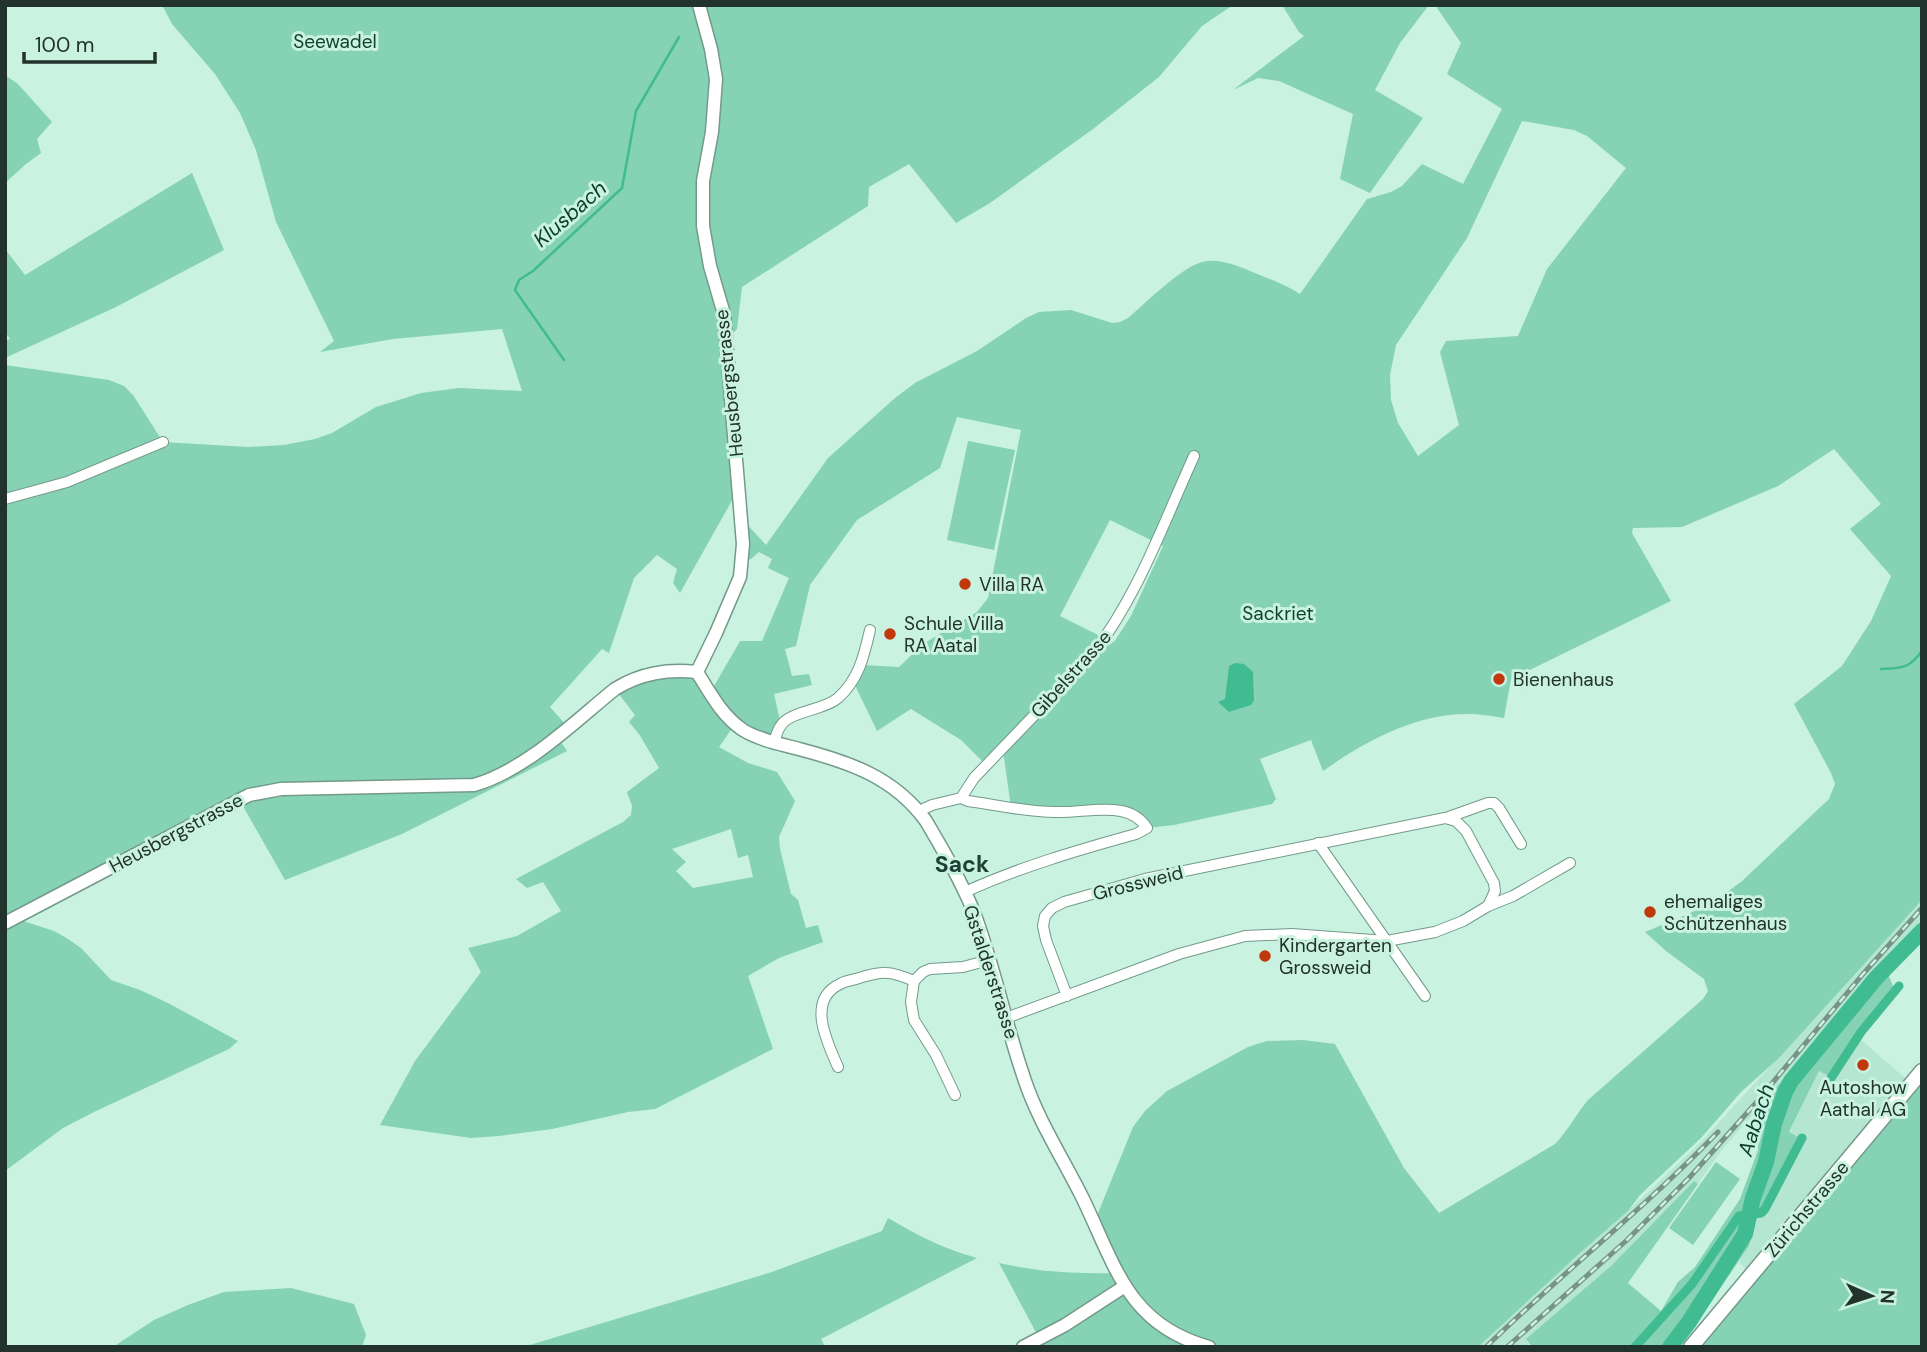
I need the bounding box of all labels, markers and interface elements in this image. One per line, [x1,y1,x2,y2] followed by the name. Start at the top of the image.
[24,21,156,65] scale bar
[293,29,377,54] park label: Seewadel
[35,31,95,59] text: 100 m
[527,174,613,254] water label: Klusbach
[709,308,749,458] street label: Heusbergstrasse
[979,572,1044,597] place label: Villa RA
[957,576,973,592] marker: Villa RA
[1242,601,1314,626] park label: Sackriet
[904,611,1004,658] place label: Schule Villa RA Aatal
[1025,625,1117,723] street label: Gibelstrasse
[882,626,898,642] marker: Schule Villa RA Aatal
[1513,667,1614,692] place label: Bienenhaus
[1491,671,1507,687] marker: Bienenhaus
[105,787,247,879] street label: Heusbergstrasse
[935,849,989,879] district label: Sack
[1090,860,1186,906] street label: Grossweid
[1664,889,1787,936] place label: ehemaliges Schützenhaus
[958,902,1024,1042] street label: Gstalderstrasse
[1642,904,1658,920] marker: ehemaliges Schützenhaus
[1279,933,1392,980] place label: Kindergarten Grossweid
[1257,948,1273,964] marker: Kindergarten Grossweid
[1855,1057,1871,1073] marker: Autoshow Aathal AG
[1819,1075,1907,1122] place label: Autoshow Aathal AG
[1731,1080,1781,1161] water label: Aabach
[1759,1156,1855,1262] street label: Zürichstrasse
[1836,1261,1906,1331] north arrow
[1875,1289,1900,1304] text: N

